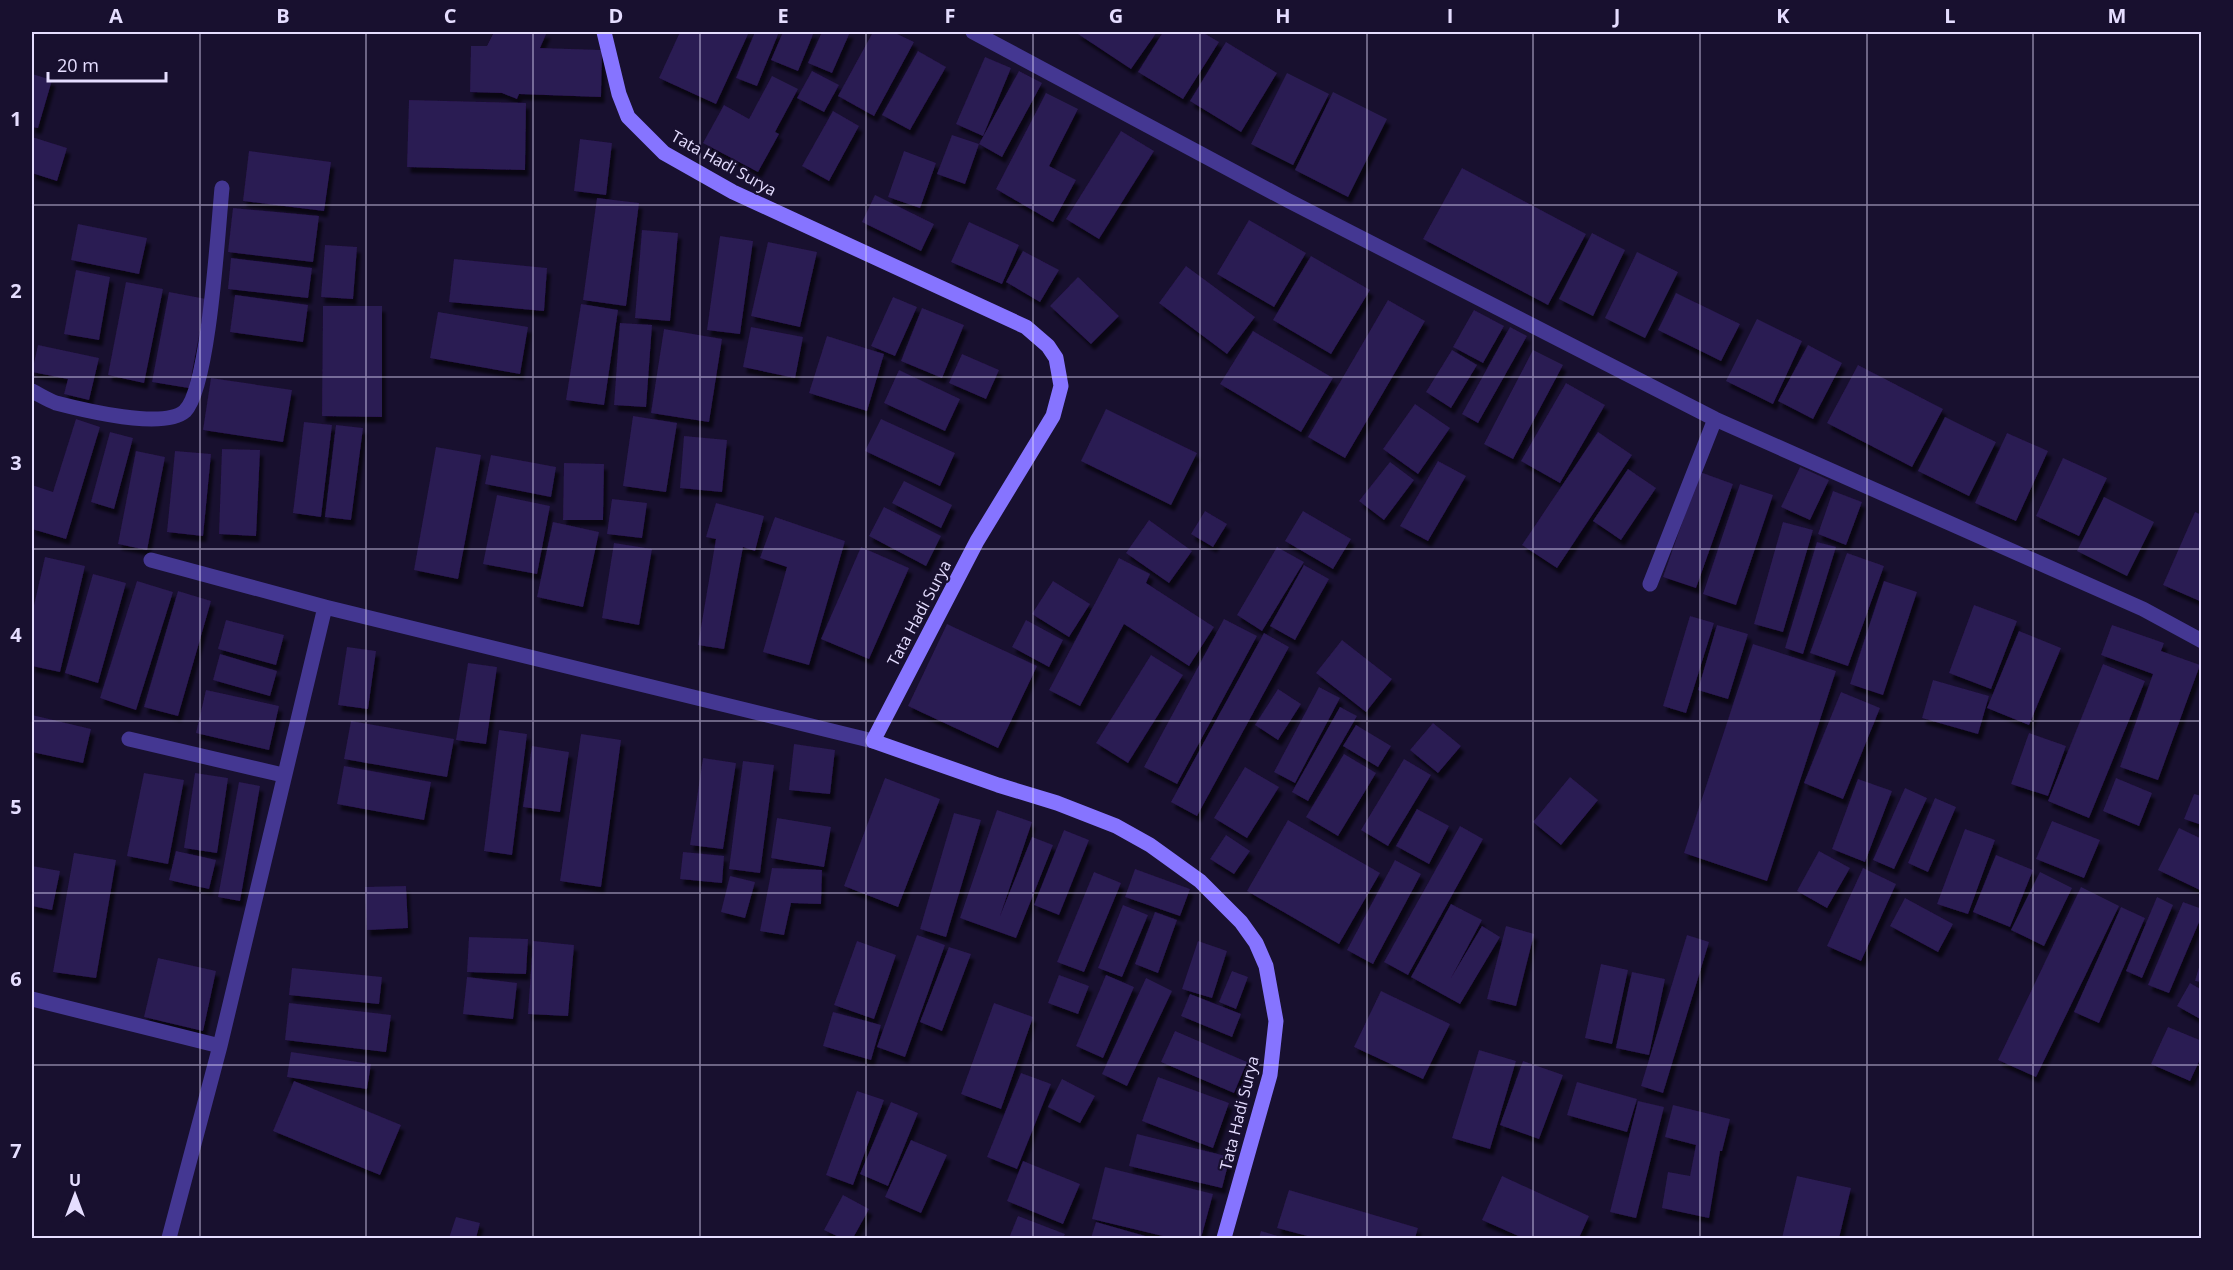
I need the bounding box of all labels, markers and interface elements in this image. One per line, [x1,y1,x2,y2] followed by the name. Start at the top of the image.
[109,2,123,29] text: A
[276,2,290,29] text: B
[444,2,457,29] text: C
[609,2,623,29] text: D
[777,2,789,29] text: E
[945,2,955,29] text: F
[1109,2,1123,29] text: G
[1275,2,1291,29] text: H
[1447,2,1453,29] text: I
[1612,2,1620,29] text: J
[1776,2,1790,29] text: K
[1944,2,1956,29] text: L
[2108,2,2126,29] text: M
[48,45,166,83] scale bar
[57,53,99,77] text: 20 m
[10,105,22,132] text: 1
[667,125,781,201] street label: Tata Hadi Surya
[10,277,22,304] text: 2
[10,449,22,476] text: 3
[882,556,956,670] street label: Tata Hadi Surya
[10,621,22,648] text: 4
[10,793,22,820] text: 5
[10,965,22,992] text: 6
[1214,1054,1264,1172] street label: Tata Hadi Surya
[10,1137,22,1164] text: 7
[45,1165,105,1225] north arrow
[69,1169,81,1191] text: U

